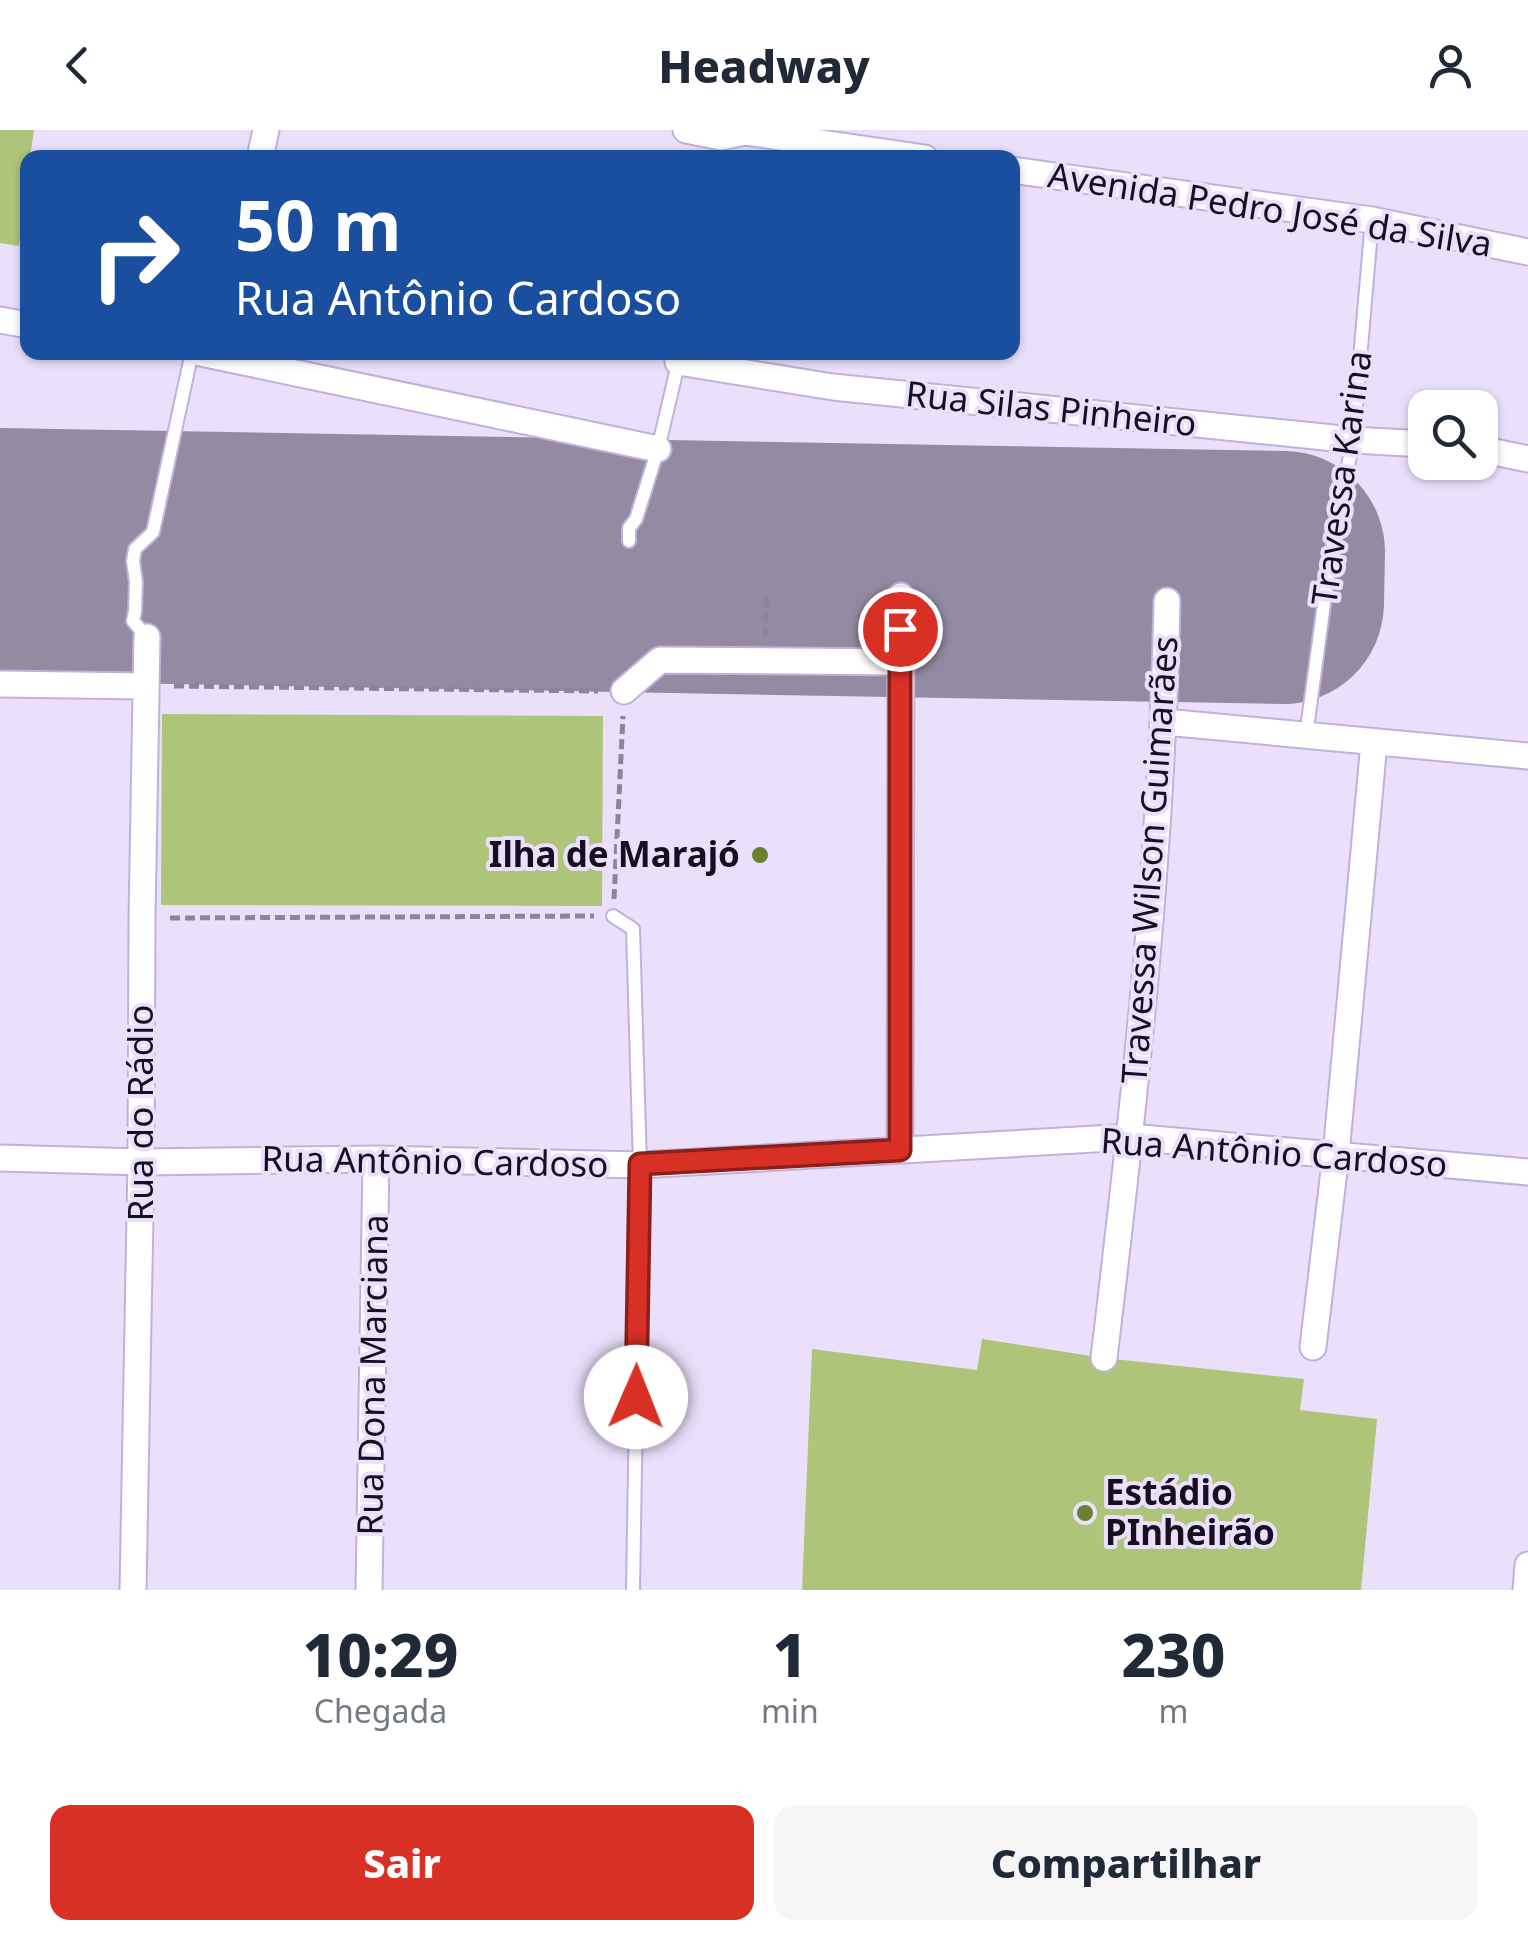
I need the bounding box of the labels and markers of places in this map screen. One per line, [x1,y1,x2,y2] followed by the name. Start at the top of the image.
[858,587,943,672] pin
[489,830,740,877] place label: Ilha de Marajó
[749,844,771,866] marker: Ilha de Marajó
[1105,1468,1275,1555] place label: Estádio PInheirão
[1074,1502,1096,1524] marker: Estádio PInheirão

